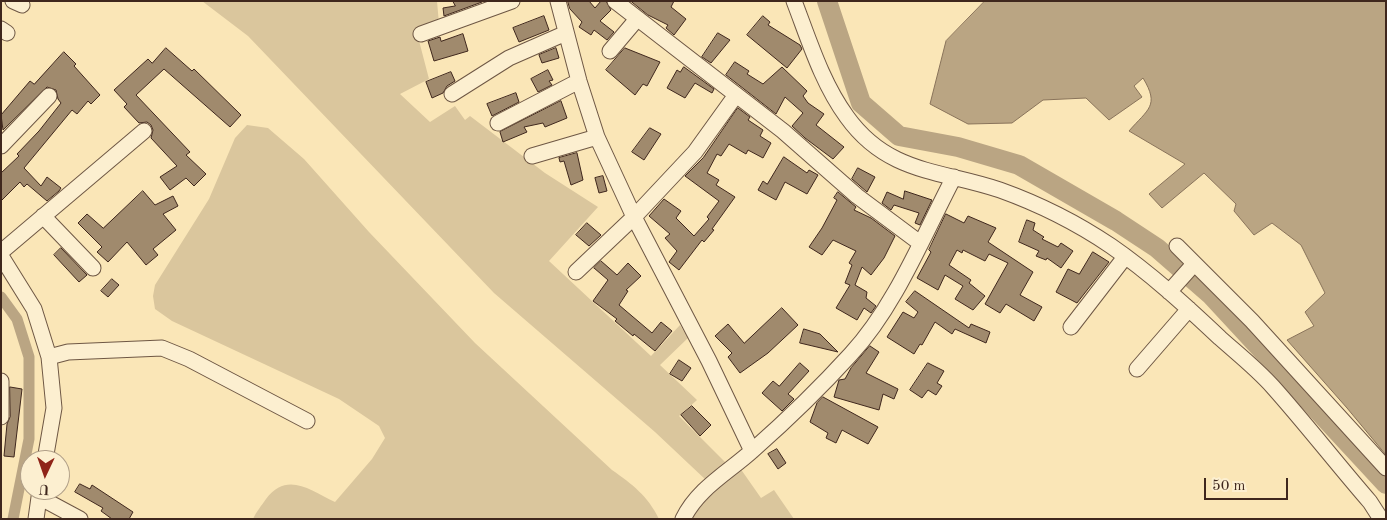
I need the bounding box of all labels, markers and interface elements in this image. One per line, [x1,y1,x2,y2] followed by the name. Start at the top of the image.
[20,450,70,500] north arrow
[1207,468,1291,500] scale bar
[1212,479,1246,494] text: 50 m
[38,482,50,496] text: U

